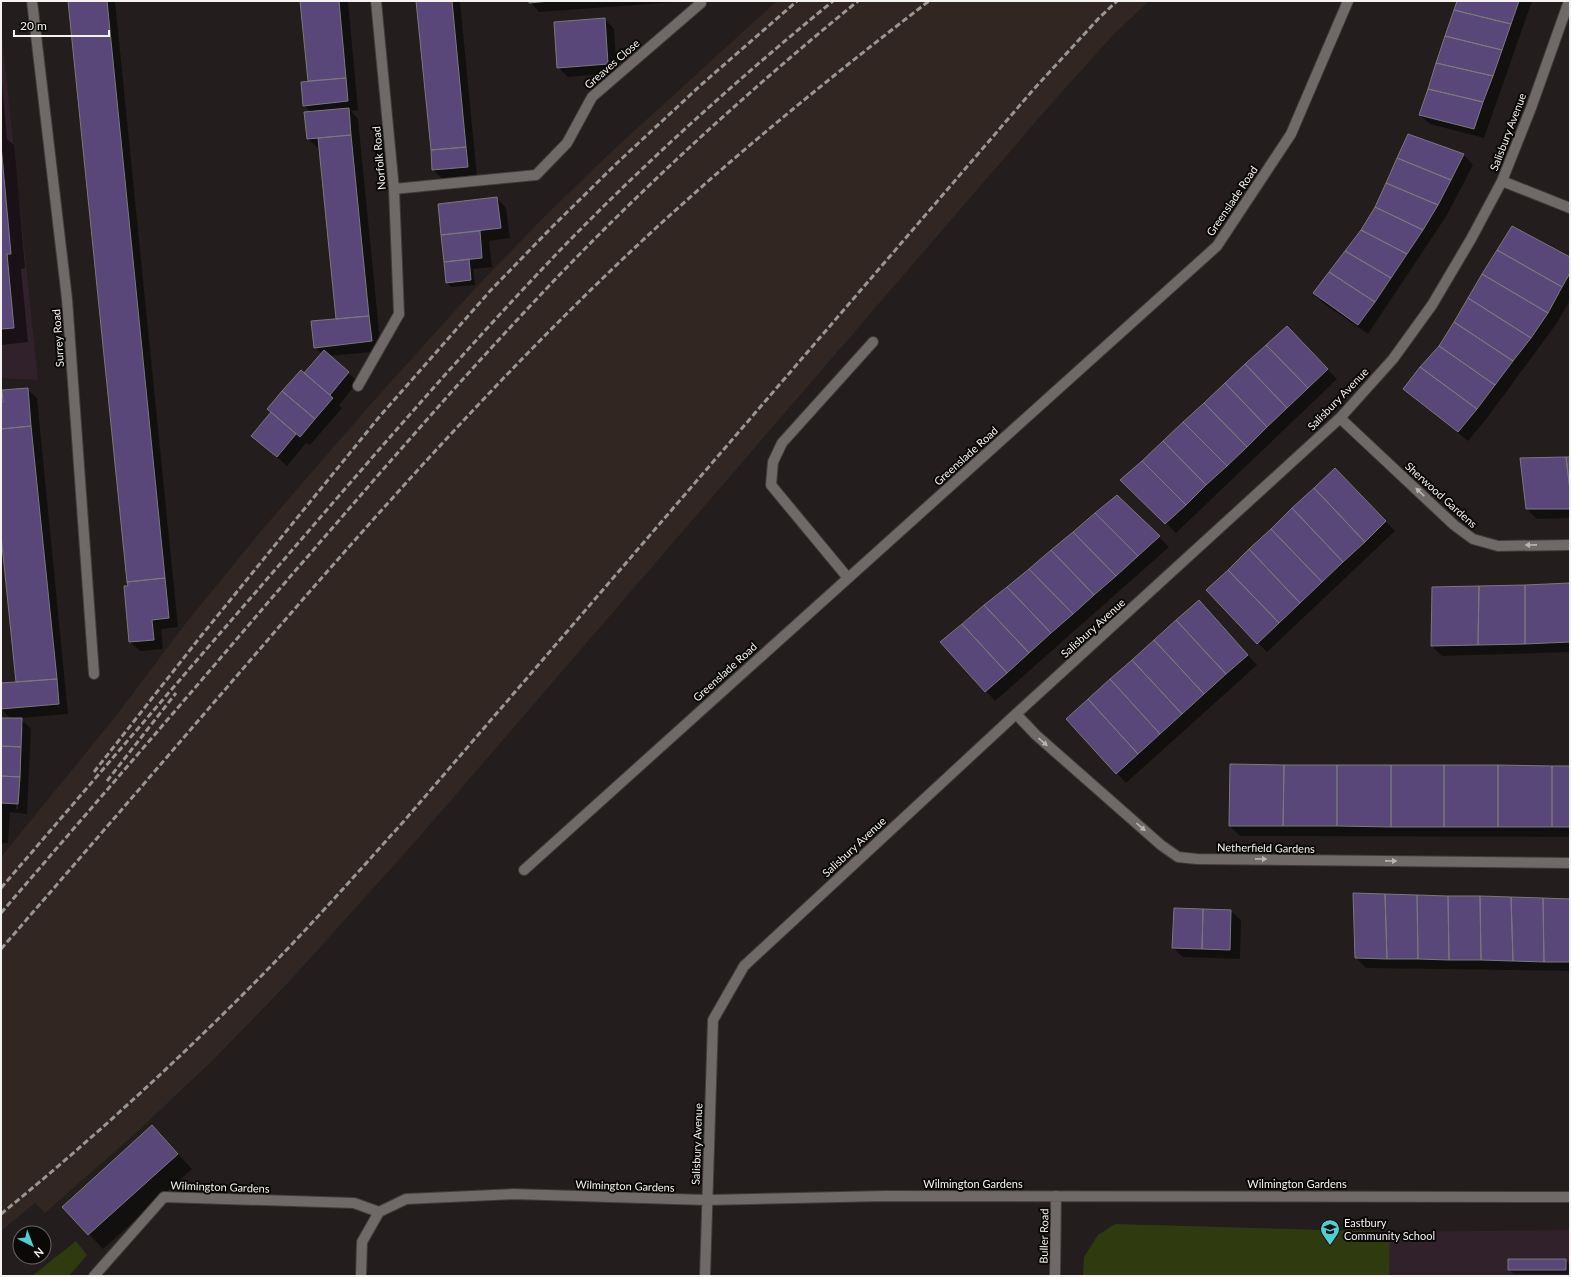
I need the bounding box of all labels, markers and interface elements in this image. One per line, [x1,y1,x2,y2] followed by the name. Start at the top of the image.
[14,12,109,38] scale bar
[20,18,47,33] text: 20 m
[582,36,642,91] street label: Greaves Close
[1487,91,1528,172] street label: Salisbury Avenue
[369,126,388,190] street label: Norfolk Road
[1203,163,1260,238] street label: Greenslade Road
[49,309,66,367] street label: Surrey Road
[1305,365,1371,433] street label: Salisbury Avenue
[931,424,1000,488] street label: Greenslade Road
[1403,459,1480,530] street label: Sherwood Gardens
[1414,488,1425,497] one-way arrow
[1524,542,1537,548] one-way arrow
[1058,595,1128,660] street label: Salisbury Avenue
[690,640,759,704] street label: Greenslade Road
[1038,737,1048,747] one-way arrow
[819,814,888,879] street label: Salisbury Avenue
[1136,823,1147,832] one-way arrow
[1217,840,1315,855] street label: Netherfield Gardens
[1255,856,1267,863] one-way arrow
[1385,858,1398,864] one-way arrow
[689,1103,704,1185] street label: Salisbury Avenue
[575,1177,675,1194] street label: Wilmington Gardens
[923,1177,1023,1190] street label: Wilmington Gardens
[1247,1177,1347,1190] street label: Wilmington Gardens
[170,1178,270,1195] street label: Wilmington Gardens
[1037,1208,1050,1264] street label: Buller Road
[1344,1216,1435,1242] place label: Eastbury Community School
[1319,1218,1341,1246] school or university icon: Eastbury Community School
[12,1225,52,1265] north arrow
[32,1245,47,1260] text: N

